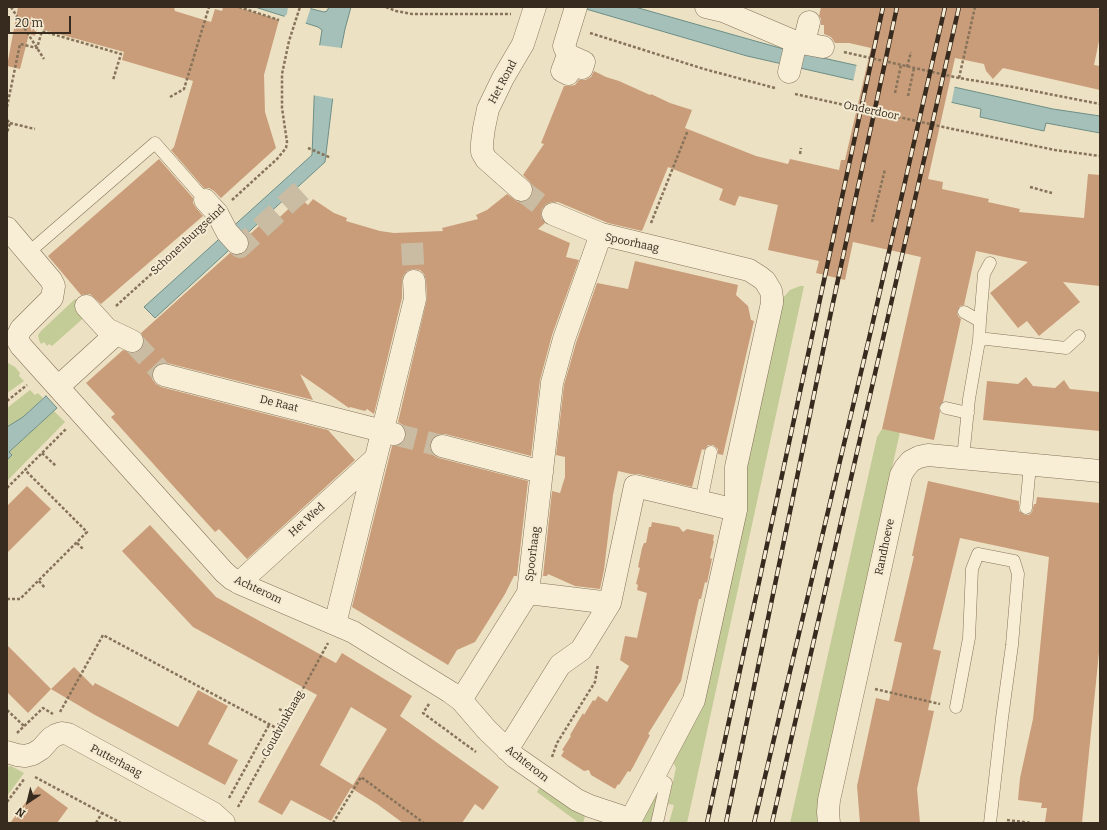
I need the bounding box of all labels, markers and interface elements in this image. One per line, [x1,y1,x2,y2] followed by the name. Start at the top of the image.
[10,8,73,34] scale bar
[15,16,43,30] text: 20 m
[486,58,520,106] street label: Het Rond
[842,99,900,123] street label: Onderdoor
[148,202,228,278] street label: Schonenburgseind
[604,231,660,255] street label: Spoorhaag
[258,393,300,415] street label: De Raat
[286,500,328,540] street label: Het Wed
[873,518,897,576] street label: Randhoeve
[523,526,543,582] street label: Spoorhaag
[232,573,284,607] street label: Achterom
[259,688,307,760] street label: Goudvinkhaag
[88,742,144,780] street label: Putterhaag
[503,743,551,785] street label: Achterom
[8,782,48,822] north arrow
[14,804,28,820] text: N

